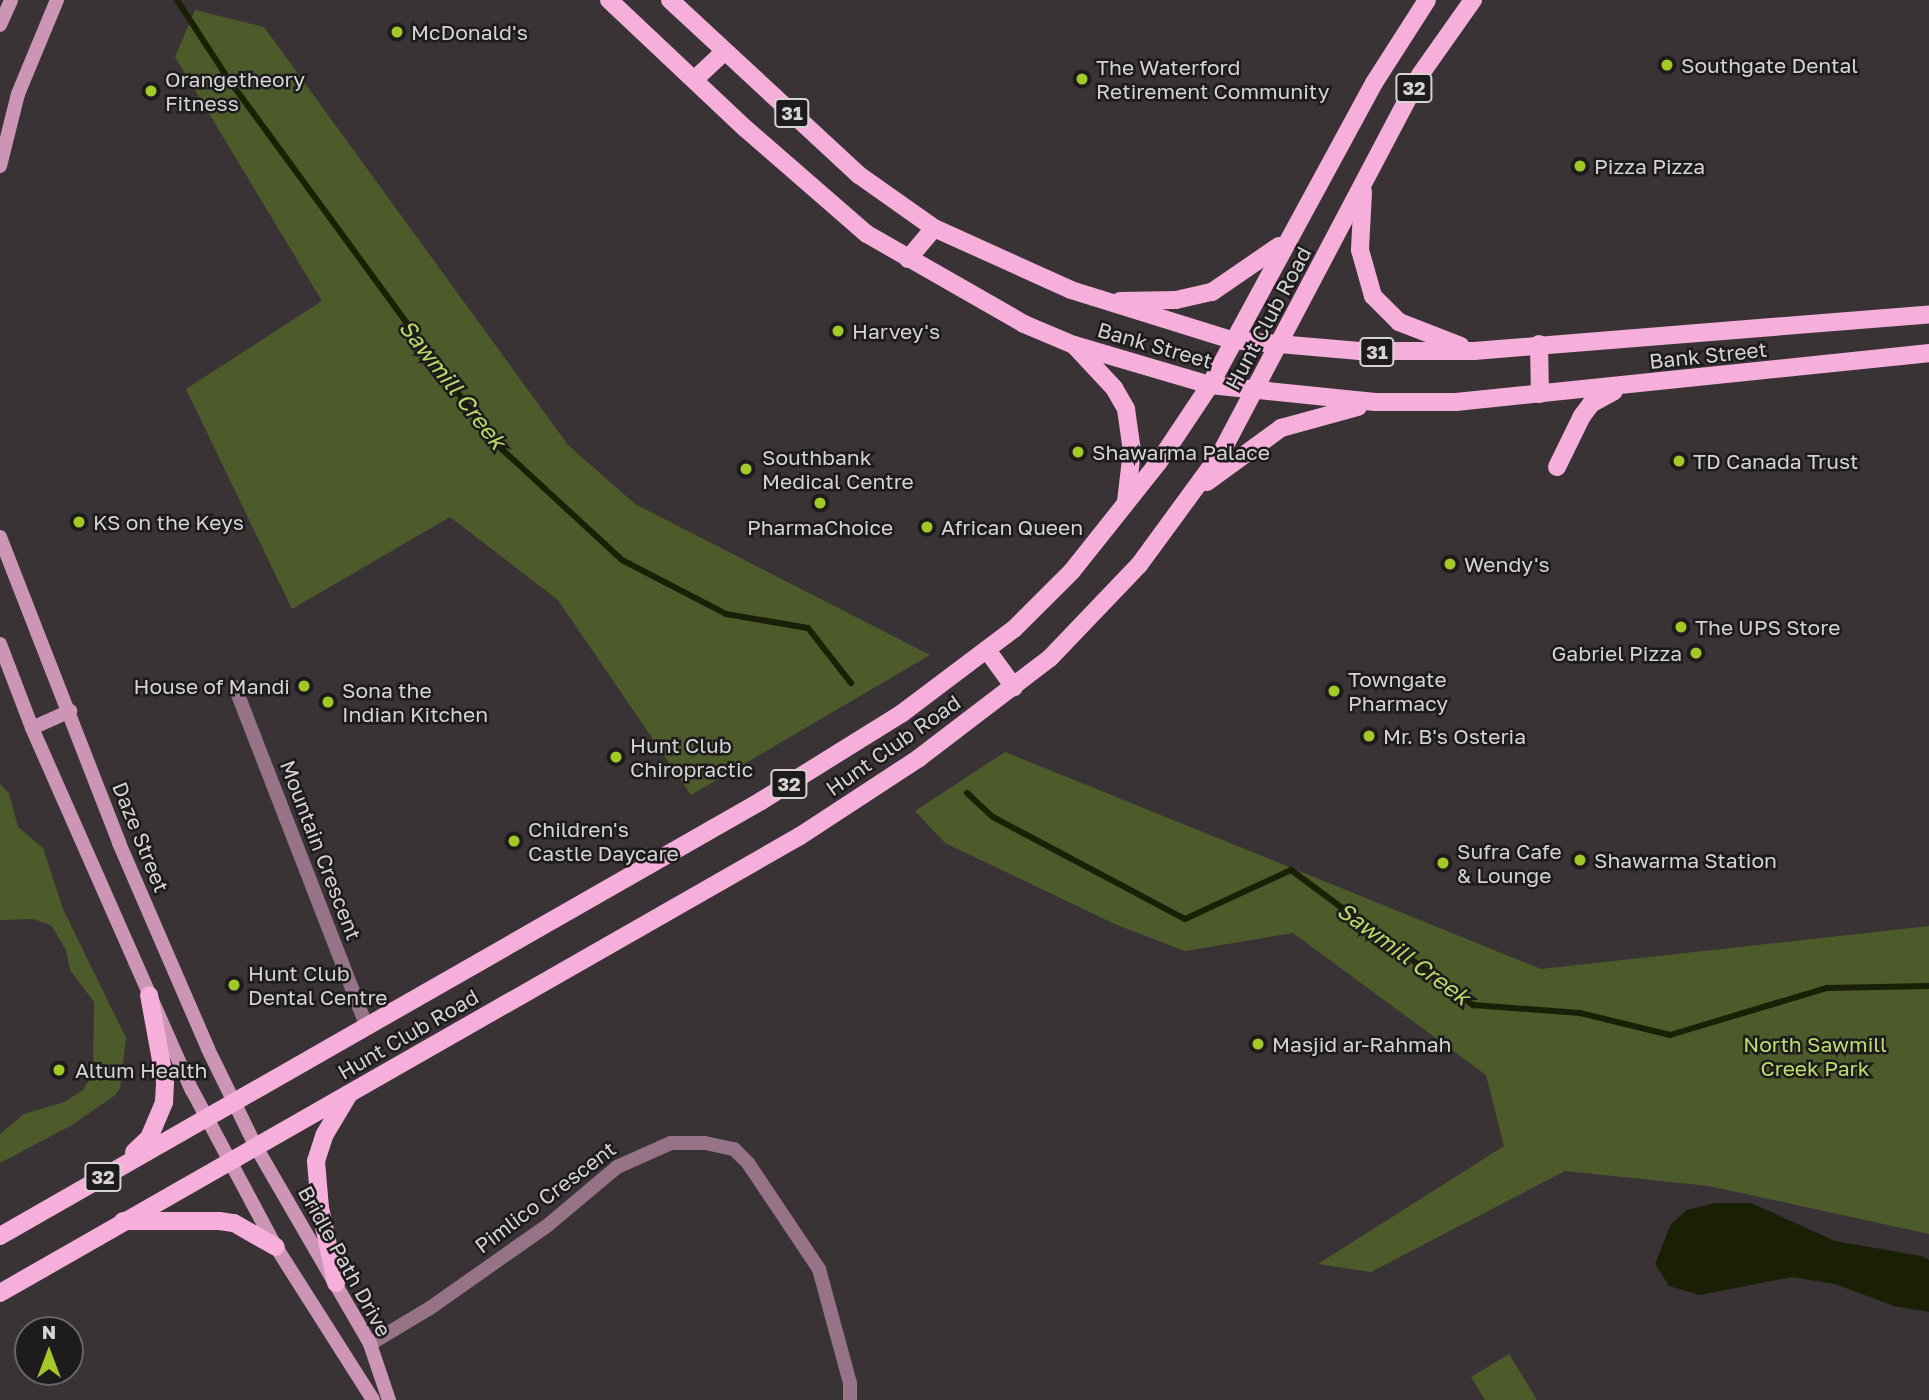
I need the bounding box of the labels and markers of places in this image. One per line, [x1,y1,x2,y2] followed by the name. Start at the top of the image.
[411,19,528,45] place label: McDonald's
[389,24,405,40] marker: McDonald's
[1681,52,1858,78] place label: Southgate Dental
[1096,54,1329,104] place label: The Waterford Retirement Community
[1659,57,1675,73] marker: Southgate Dental
[165,66,305,116] place label: Orangetheory Fitness
[1074,71,1090,87] marker: The Waterford Retirement Community
[143,83,159,99] marker: Orangetheory Fitness
[1594,153,1705,179] place label: Pizza Pizza
[1572,158,1588,174] marker: Pizza Pizza
[852,318,940,344] place label: Harvey's
[830,323,846,339] marker: Harvey's
[1092,439,1270,465] place label: Shawarma Palace
[762,444,914,494] place label: Southbank Medical Centre
[1070,444,1086,460] marker: Shawarma Palace
[1693,448,1858,474] place label: TD Canada Trust
[1671,453,1687,469] marker: TD Canada Trust
[736,459,756,479] marker: Southbank Medical Centre
[812,495,828,511] marker: PharmaChoice
[93,509,244,535] place label: KS on the Keys
[71,514,87,530] marker: KS on the Keys
[747,514,893,540] place label: PharmaChoice
[941,514,1083,540] place label: African Queen
[919,519,935,535] marker: African Queen
[1464,551,1550,577] place label: Wendy's
[1442,556,1458,572] marker: Wendy's
[1695,614,1840,640] place label: The UPS Store
[1673,619,1689,635] marker: The UPS Store
[1552,640,1682,666] place label: Gabriel Pizza
[1688,645,1704,661] marker: Gabriel Pizza
[1348,666,1448,716] place label: Towngate Pharmacy
[133,673,290,699] place label: House of Mandi
[342,677,488,727] place label: Sona the Indian Kitchen
[296,678,312,694] marker: House of Mandi
[1326,683,1342,699] marker: Towngate Pharmacy
[320,694,336,710] marker: Sona the Indian Kitchen
[1383,723,1526,749] place label: Mr. B's Osteria
[1361,728,1377,744] marker: Mr. B's Osteria
[630,732,753,782] place label: Hunt Club Chiropractic
[608,749,624,765] marker: Hunt Club Chiropractic
[528,816,679,866] place label: Children's Castle Daycare
[506,833,522,849] marker: Children's Castle Daycare
[1457,838,1562,888] place label: Sufra Cafe & Lounge
[1594,847,1777,873] place label: Shawarma Station
[1572,852,1588,868] marker: Shawarma Station
[1435,855,1451,871] marker: Sufra Cafe & Lounge
[248,960,388,1010] place label: Hunt Club Dental Centre
[226,977,242,993] marker: Hunt Club Dental Centre
[1272,1031,1451,1057] place label: Masjid ar-Rahmah
[1250,1036,1266,1052] marker: Masjid ar-Rahmah
[75,1057,208,1083] place label: Altum Health
[49,1060,69,1080] marker: Altum Health

